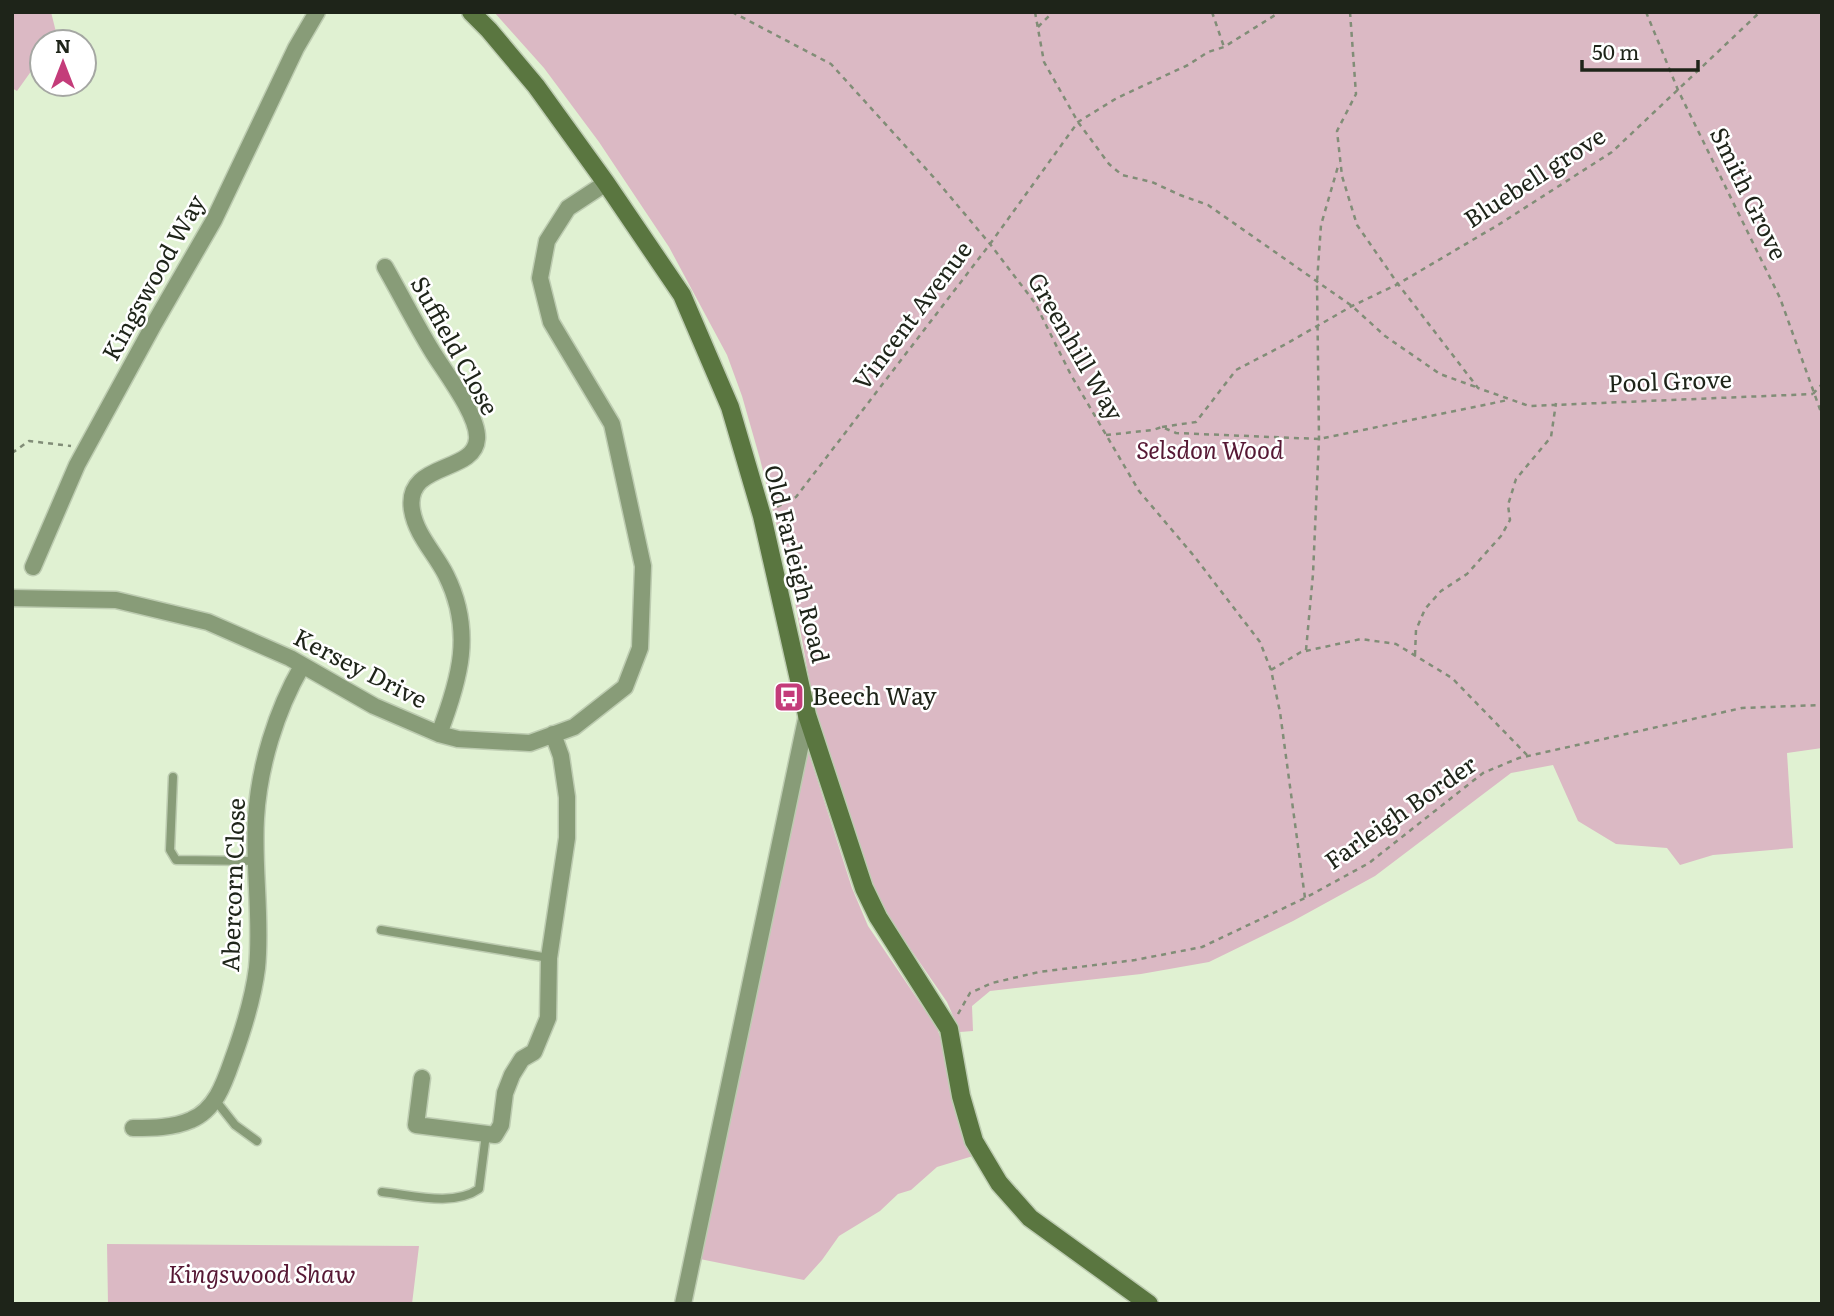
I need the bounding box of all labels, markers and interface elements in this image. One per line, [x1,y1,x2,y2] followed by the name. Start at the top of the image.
[28,28,98,98] north arrow
[1582,28,1698,72] scale bar
[55,31,71,59] text: N
[1592,35,1639,66] text: 50 m
[1456,117,1611,235] street label: Bluebell grove
[1703,120,1798,265] street label: Smith Grove
[92,187,212,366] street label: Kingswood Way
[843,232,979,397] street label: Vincent Avenue
[1021,265,1134,426] street label: Greenhill Way
[404,269,509,421] street label: Suffield Close
[1607,360,1732,399] street label: Pool Grove
[1136,431,1284,466] park label: Selsdon Wood
[757,461,840,666] street label: Old Farleigh Road
[288,618,434,715] street label: Kersey Drive
[812,677,937,712] place label: Beech Way
[772,680,806,714] bus stop icon: Beech Way
[1317,745,1483,876] street label: Farleigh Border
[211,797,252,973] street label: Abercorn Close
[168,1255,356,1290] park label: Kingswood Shaw

